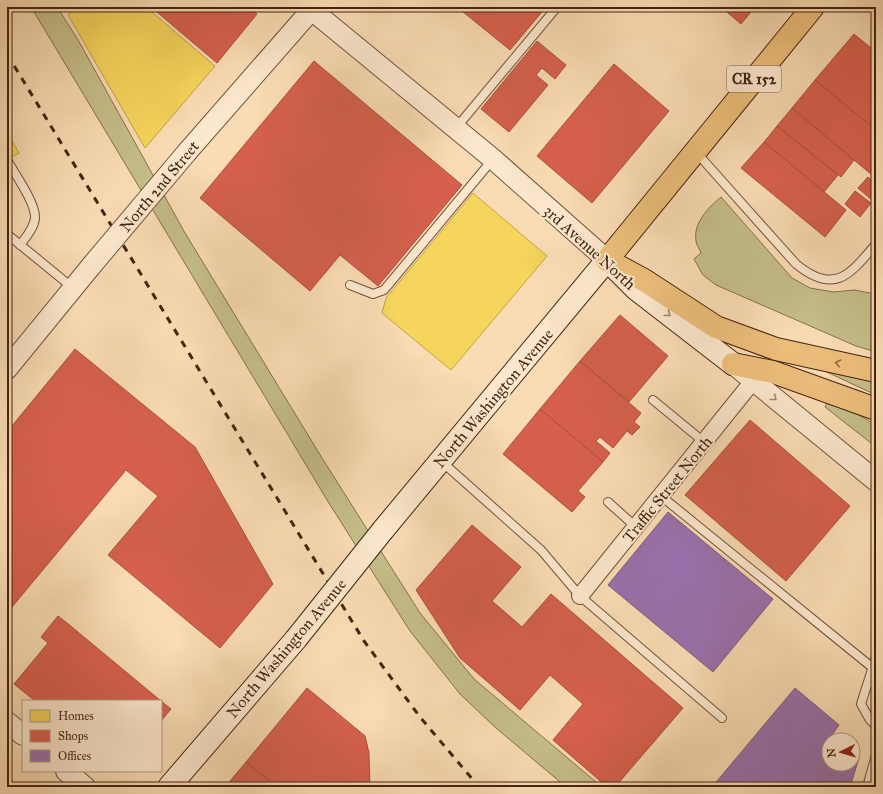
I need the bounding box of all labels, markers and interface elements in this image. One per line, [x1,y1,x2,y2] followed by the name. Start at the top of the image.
[727,66,781,92] road number: CR 152
[116,137,203,236] street label: North 2nd Street
[540,201,640,294] street label: 3rd Avenue North
[664,309,671,316] one-way arrow
[430,325,558,472] street label: North Washington Avenue
[835,359,841,367] one-way arrow
[769,394,776,401] one-way arrow
[619,432,716,546] street label: Traffic Street North
[223,575,351,722] street label: North Washington Avenue
[22,700,162,772] legend
[58,709,94,723] text: Homes
[58,729,88,743] text: Shops
[821,732,861,772] north arrow
[825,747,838,758] text: N
[58,749,91,763] text: Offices

